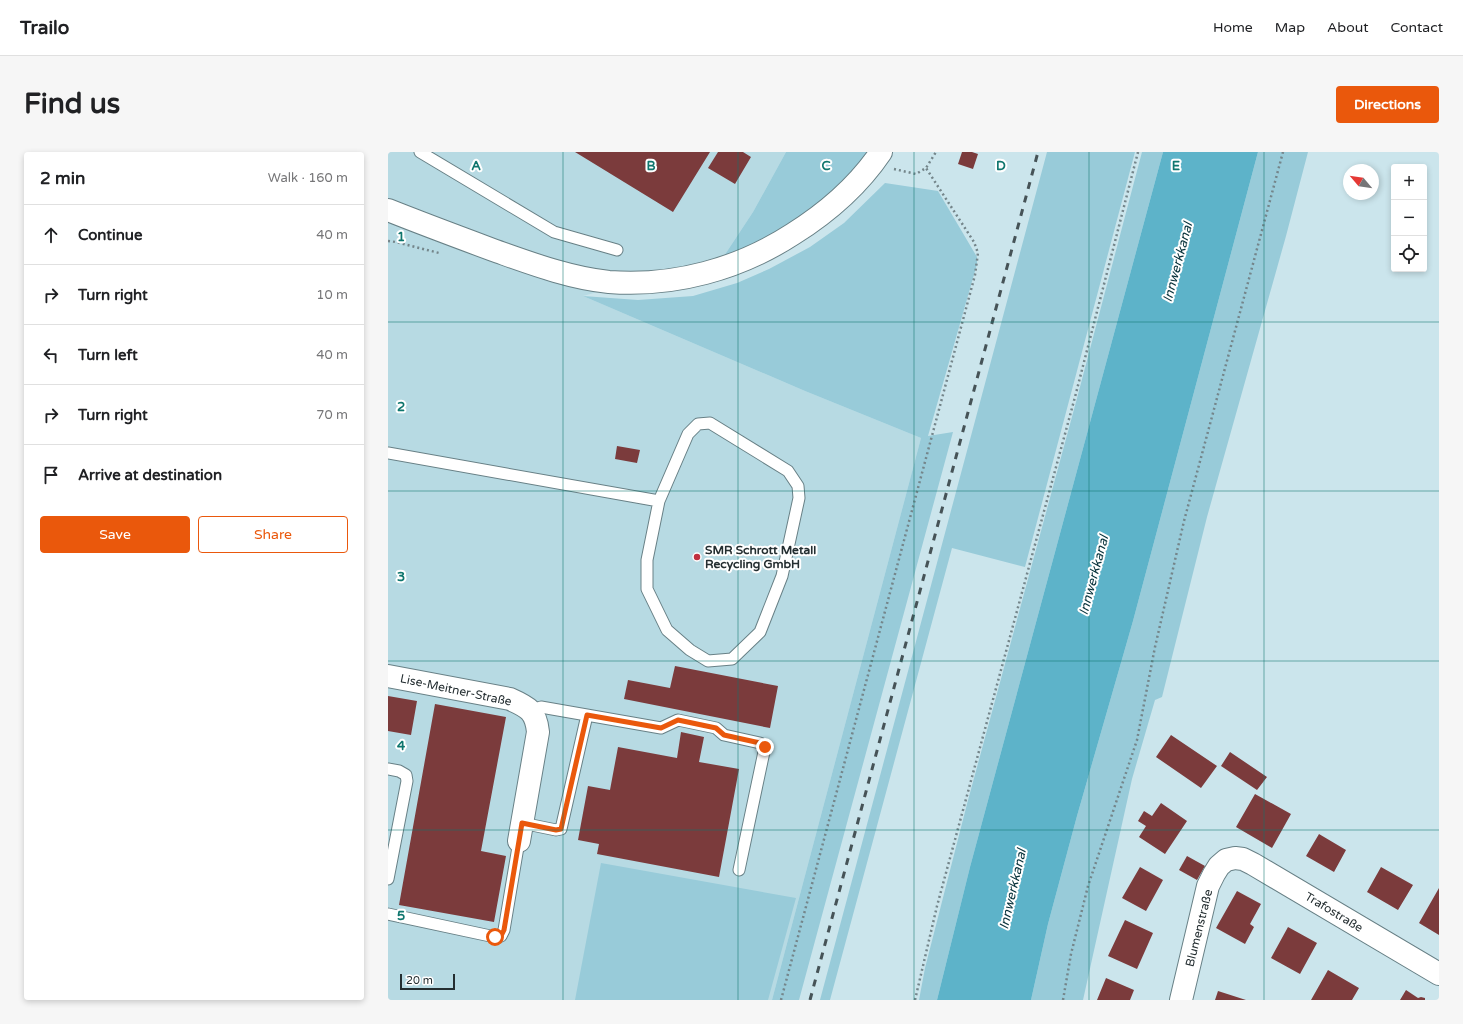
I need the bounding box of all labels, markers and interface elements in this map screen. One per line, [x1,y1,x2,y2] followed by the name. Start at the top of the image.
[20,17,69,39] text: Trailo
[1213,19,1253,36] text: Home
[1275,19,1305,36] text: Map
[1327,19,1369,36] text: About
[1391,19,1443,36] text: Contact
[1336,86,1439,123] button: Directions
[24,87,120,121] text: Find us
[471,158,481,174] text: A
[646,158,656,174] text: B
[821,158,831,174] text: C
[996,158,1006,174] text: D
[1172,158,1180,174] text: E
[1343,164,1379,200] north arrow
[1391,164,1427,272] map controls
[1391,164,1427,200] button: +
[40,168,85,189] text: 2 min
[268,170,348,186] text: Walk · 160 m
[1391,200,1427,236] button: −
[1160,219,1197,304] water label: Innwerkkanal
[40,224,62,246] icon: ahead
[78,226,142,244] text: Continue
[316,227,348,243] text: 40 m
[397,229,405,245] text: 1
[1391,236,1427,272] button: locate
[40,284,62,306] icon: right
[78,286,148,304] text: Turn right
[316,287,348,303] text: 10 m
[40,344,62,366] icon: left
[78,346,138,364] text: Turn left
[316,347,348,363] text: 40 m
[397,399,405,415] text: 2
[40,404,62,426] icon: right
[78,406,148,424] text: Turn right
[316,407,348,423] text: 70 m
[40,464,62,486] icon: arrive
[78,466,222,484] text: Arrive at destination
[40,516,190,553] button: Save
[198,516,348,553] button: Share
[1076,532,1113,617] water label: Innwerkkanal
[705,543,816,572] place label: SMR Schrott Metall Recycling GmbH
[692,552,702,562] marker: SMR Schrott Metall Recycling GmbH
[397,569,405,585] text: 3
[399,671,513,709] street label: Lise-Meitner-Straße
[397,738,406,754] text: 4
[756,738,774,756] route end
[996,846,1030,931] water label: Innwerkkanal
[1183,888,1215,968] street label: Blumenstraße
[1303,889,1366,935] street label: Trafostraße
[397,908,405,924] text: 5
[486,928,504,946] route start
[400,972,455,991] scale bar
[406,974,433,987] text: 20 m

